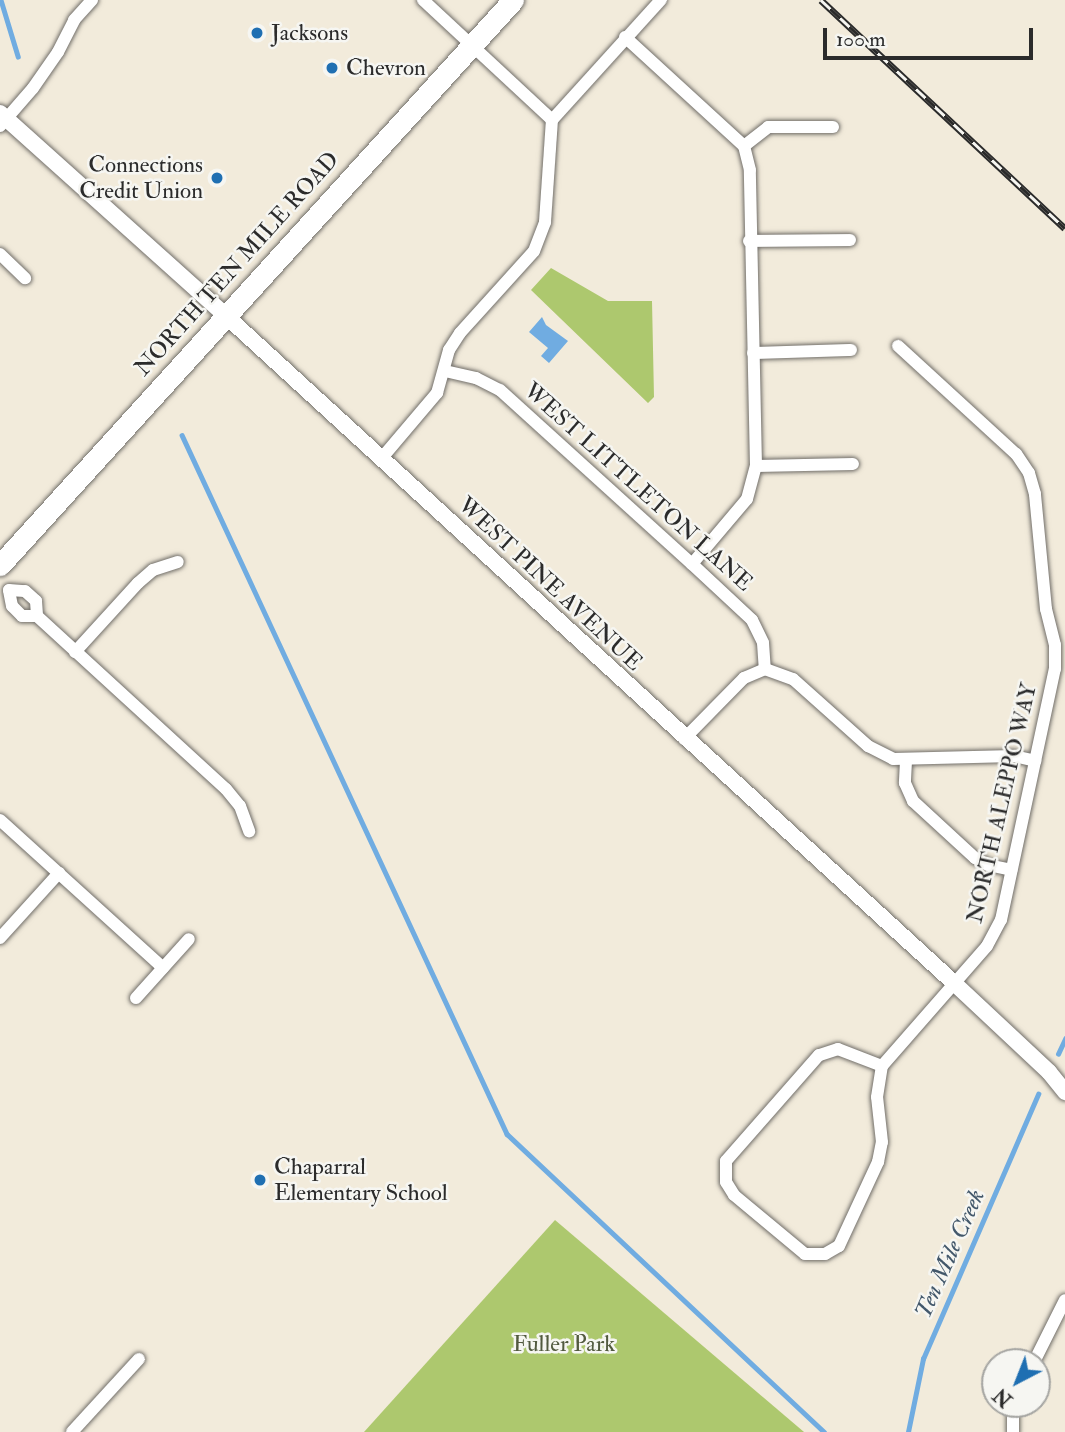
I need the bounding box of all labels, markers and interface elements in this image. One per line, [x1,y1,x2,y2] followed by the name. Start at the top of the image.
[827,14,1037,58] scale bar
[271,19,348,47] place label: Jacksons
[249,25,265,41] marker: Jacksons
[836,26,886,53] text: 100 m
[346,54,426,82] place label: Chevron
[324,60,340,76] marker: Chevron
[129,146,345,382] street label: NORTH TEN MILE ROAD
[79,151,203,205] place label: Connections Credit Union
[209,170,225,186] marker: Connections Credit Union
[518,377,758,597] street label: WEST LITTLETON LANE
[452,491,648,677] street label: WEST PINE AVENUE
[961,680,1043,926] street label: NORTH ALEPPO WAY
[274,1153,448,1207] place label: Chaparral Elementary School
[252,1172,268,1188] marker: Chaparral Elementary School
[909,1185,991,1323] water label: Ten Mile Creek
[513,1330,615,1358] park label: Fuller Park
[981,1348,1051,1418] north arrow
[989,1383,1018,1412] text: N

